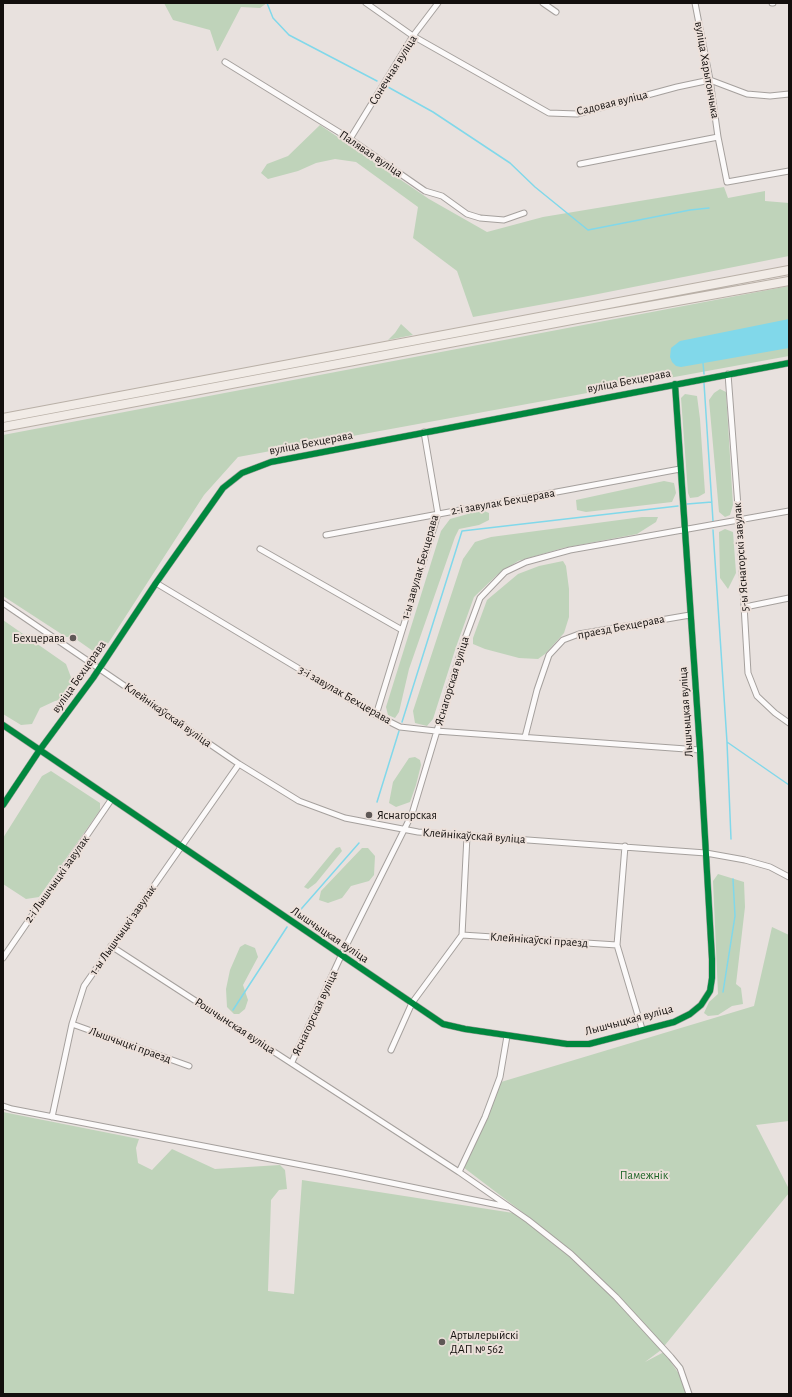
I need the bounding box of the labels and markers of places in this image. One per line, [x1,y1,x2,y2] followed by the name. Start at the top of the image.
[13,631,65,645] place label: Бехцерава
[68,633,78,643] marker: Бехцерава
[377,808,437,822] place label: Яснагорская
[364,810,374,820] marker: Яснагорская
[450,1328,518,1356] place label: Артылерыйскі ДАП № 562
[437,1337,447,1347] marker: Артылерыйскі ДАП № 562

